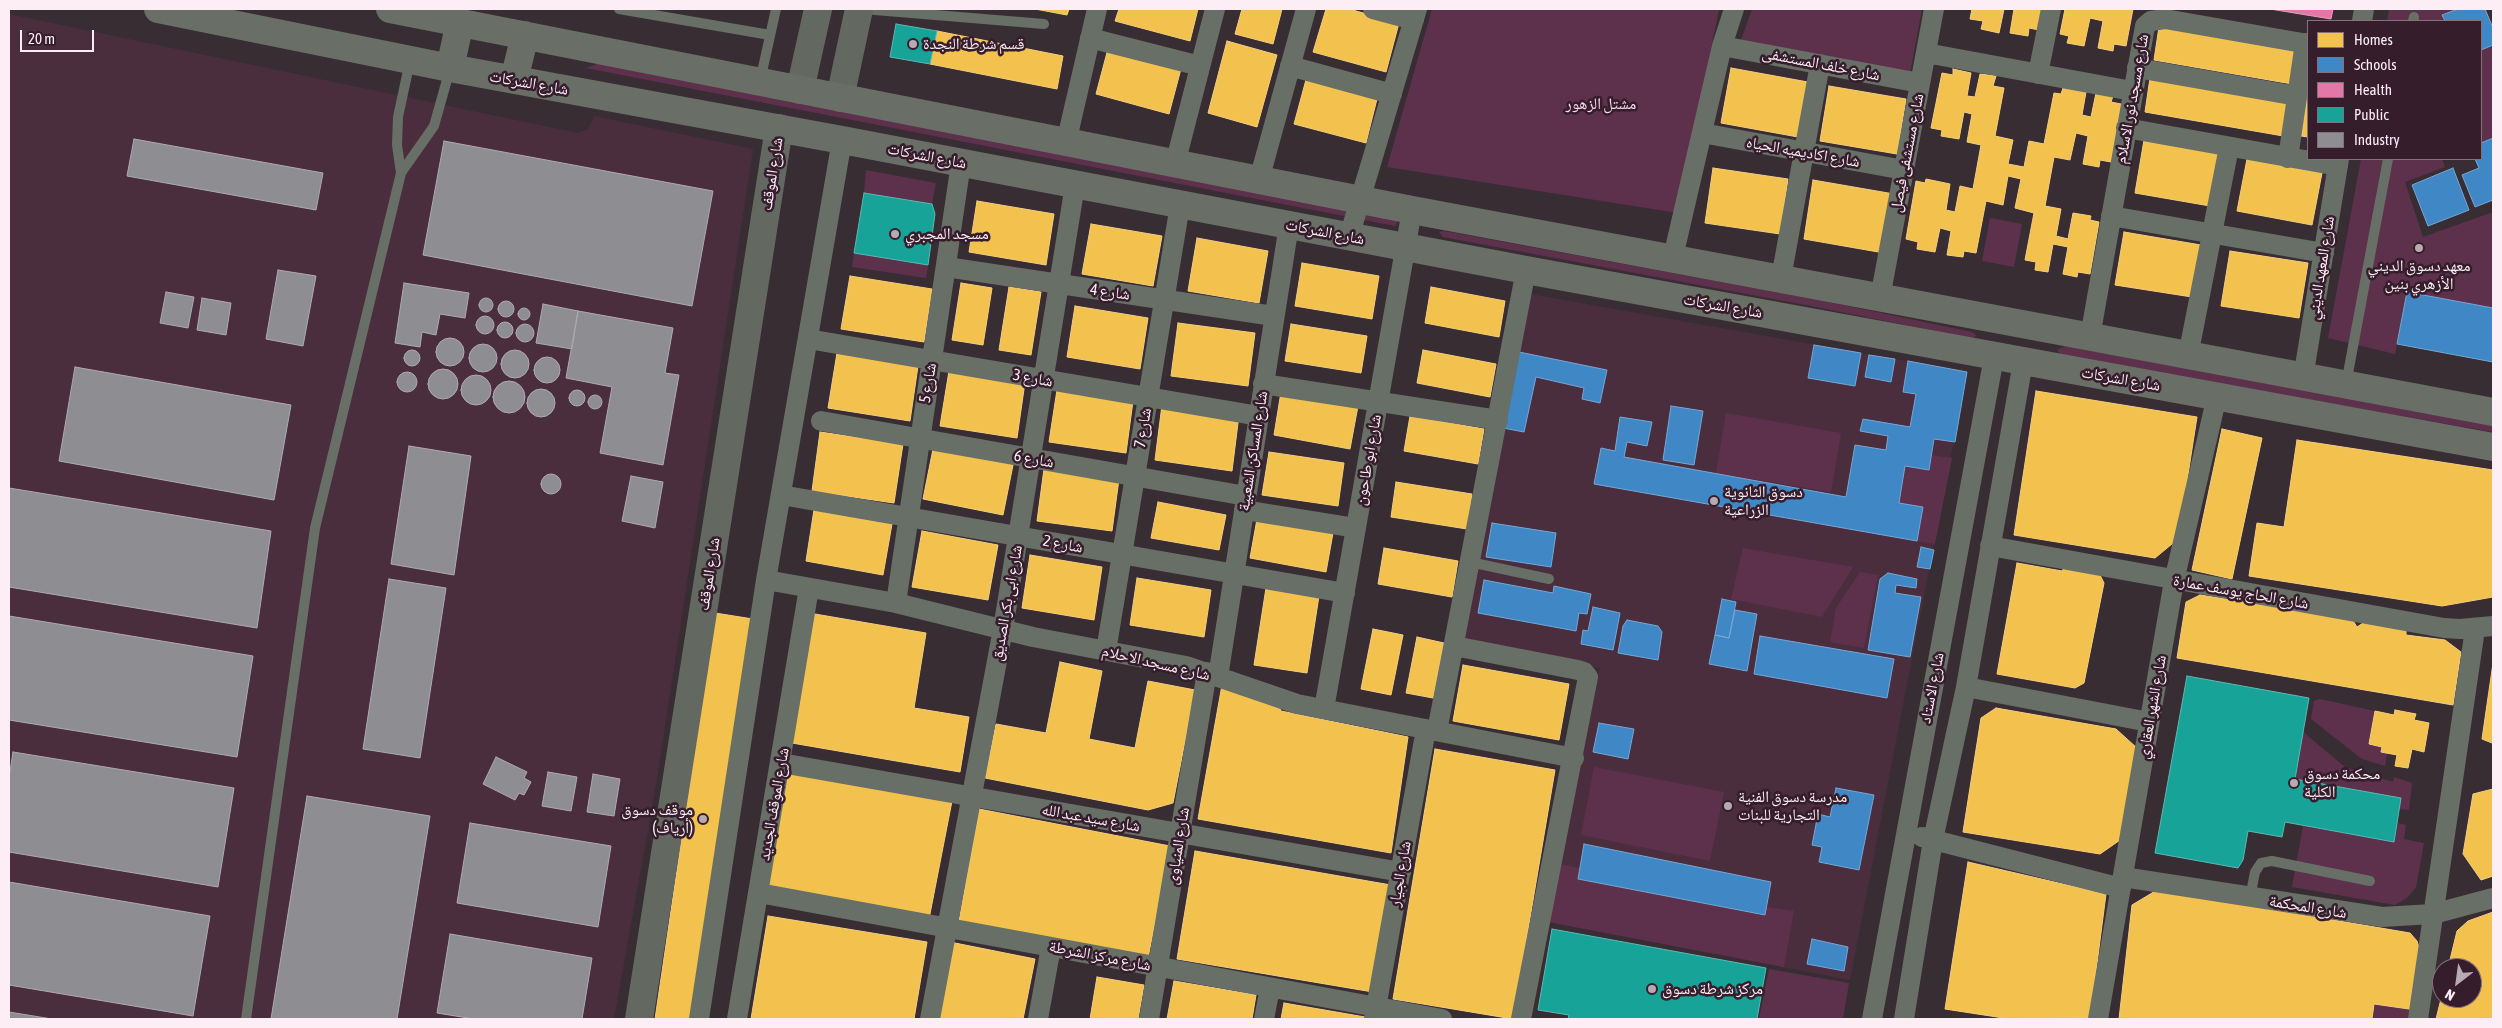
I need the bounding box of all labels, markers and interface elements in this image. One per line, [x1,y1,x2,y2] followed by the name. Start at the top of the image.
[22,20,96,52] scale bar
[2307,20,2482,160] legend
[28,30,55,47] text: 20 m
[2354,31,2393,48] text: Homes
[2111,33,2153,165] street label: شارع مسجد نور الاسلام
[923,34,1025,54] place label: قسم شرطة النجدة
[907,38,919,50] marker: قسم شرطة النجدة
[1760,43,1882,85] street label: شارع خلف المستشفى
[2354,56,2397,73] text: Schools
[488,67,570,99] street label: شارع الشركات
[2354,81,2392,98] text: Health
[1886,92,1928,214] street label: شارع مستشفى فيصل
[1566,94,1636,114] park label: مشتل الزهور
[2354,106,2389,123] text: Public
[2354,131,2400,148] text: Industry
[1745,133,1861,171] street label: شارع اكاديميه الحياه
[757,136,787,212] street label: شارع الموقف
[886,139,968,173] street label: شارع الشركات
[1284,215,1366,249] street label: شارع الشركات
[2303,215,2339,321] street label: شارع المعهد الديني
[905,224,989,244] place label: مسجد المجبري
[889,228,901,240] marker: مسجد المجبري
[2413,242,2425,254] marker: معهد دسوق الديني الأزهري بنين
[2368,256,2470,294] place label: معهد دسوق الديني الأزهري بنين
[1089,280,1131,304] street label: شارع 4
[1682,290,1764,322] street label: شارع الشركات
[915,362,941,404] street label: شارع 5
[2080,363,2162,395] street label: شارع الشركات
[1012,365,1054,391] street label: شارع 3
[1234,390,1272,512] street label: شارع المساكن الشعبية
[1130,407,1156,449] street label: شارع 7
[1351,413,1385,507] street label: شارع ابو طاحون
[1013,446,1055,472] street label: شارع 6
[1724,482,1803,520] place label: دسوق الثانوية الزراعية
[1708,495,1720,507] marker: دسوق الثانوية الزراعية
[1042,531,1084,557] street label: شارع 2
[694,536,724,612] street label: شارع الموقف
[987,544,1027,662] street label: شارع ابى بكر الصديق
[2172,571,2310,613] street label: شارع الحاج يوسف عمارة
[1100,641,1212,685] street label: شارع مسجد الاحلام
[1916,651,1948,725] street label: شارع الاستاد
[2133,653,2171,761] street label: شارع الشهر العقاري
[755,746,793,862] street label: شارع الموقف الجديد
[2304,764,2380,802] place label: محكمة دسوق الكلية
[2288,777,2300,789] marker: محكمة دسوق الكلية
[1738,787,1847,825] place label: مدرسة دسوق الفنية التجارية للبنات
[621,800,693,838] place label: موقف دسوق (أرياف)
[1040,800,1142,836] street label: شارع سيد عبد الله
[1722,800,1734,812] marker: مدرسة دسوق الفنية التجارية للبنات
[1162,806,1194,886] street label: شارع المنياوى
[697,813,709,825] marker: موقف دسوق (أرياف)
[1385,840,1415,908] street label: شارع الجيار
[2268,891,2348,923] street label: شارع المحكمة
[1047,937,1153,975] street label: شارع مركز الشرطة
[2432,958,2482,1008] north arrow
[1662,979,1763,999] place label: مركز شرطة دسوق
[1646,983,1658,995] marker: مركز شرطة دسوق
[2442,986,2458,1004] text: N

